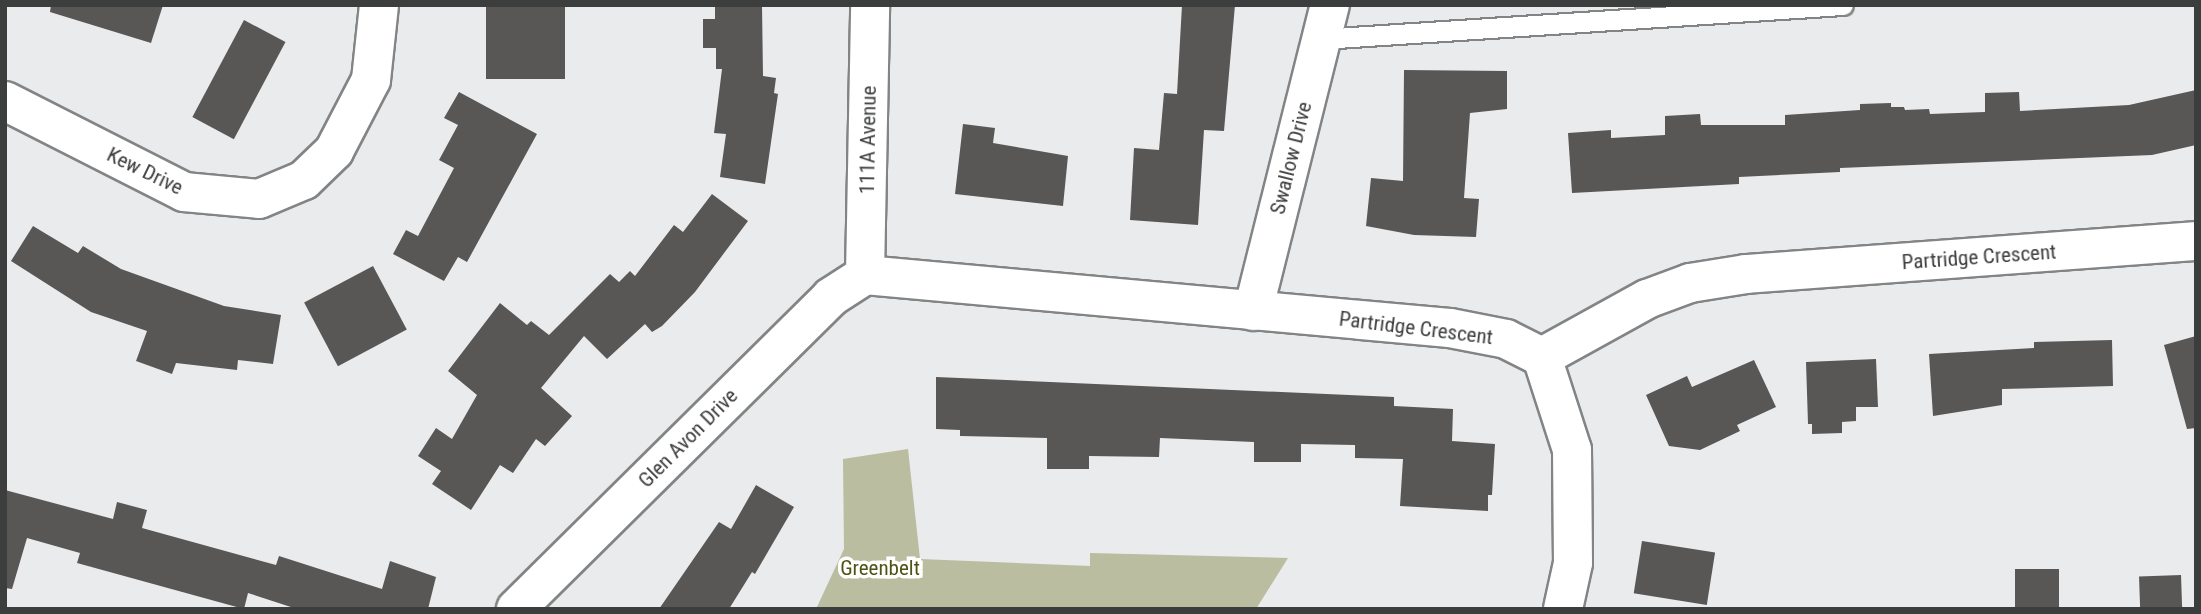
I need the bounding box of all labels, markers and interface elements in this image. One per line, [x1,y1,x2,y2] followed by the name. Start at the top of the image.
[854,86,882,194] street label: 111A Avenue
[1265,99,1317,217] street label: Swallow Drive
[103,142,187,200] street label: Kew Drive
[1901,239,2057,275] street label: Partridge Crescent
[1338,306,1494,350] street label: Partridge Crescent
[633,383,743,493] street label: Glen Avon Drive
[840,555,920,581] park label: Greenbelt

